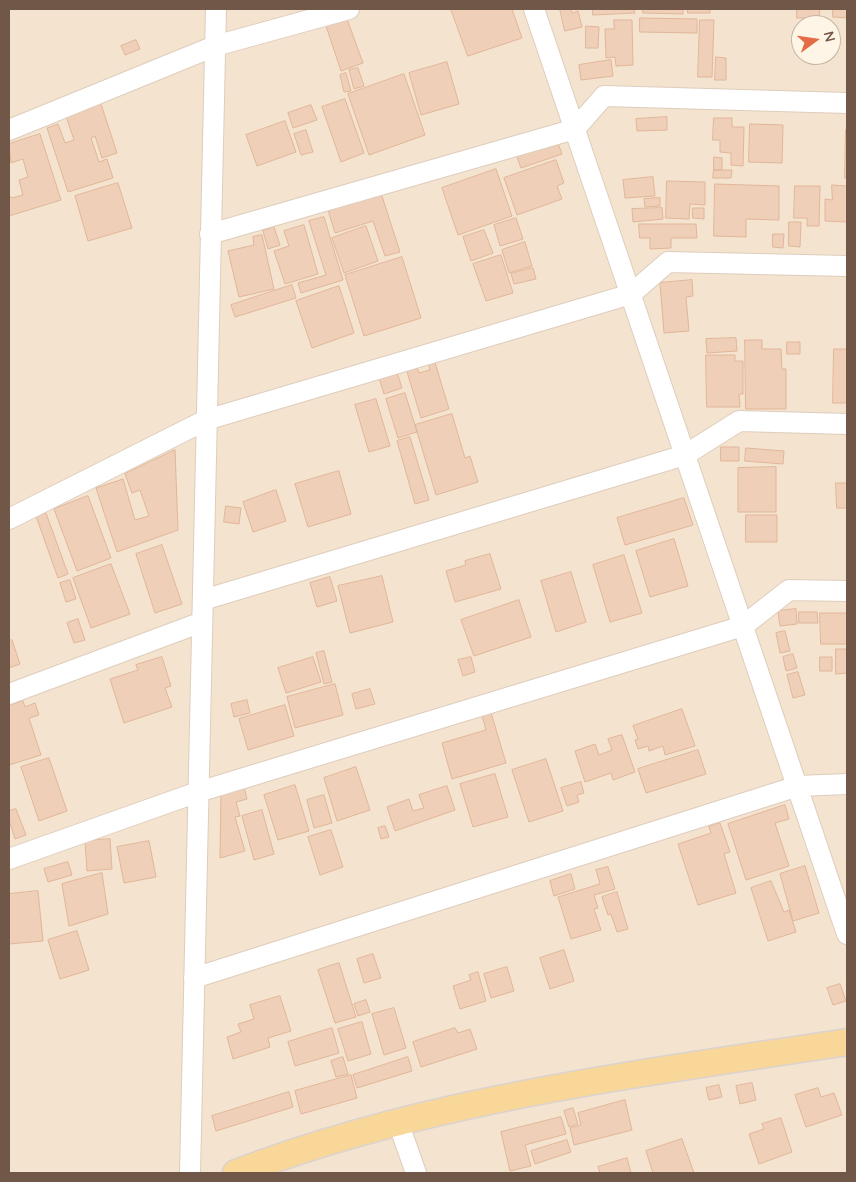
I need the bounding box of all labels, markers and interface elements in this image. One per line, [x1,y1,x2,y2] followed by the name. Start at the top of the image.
[791,15,841,65] north arrow
[820,29,840,44] text: N

